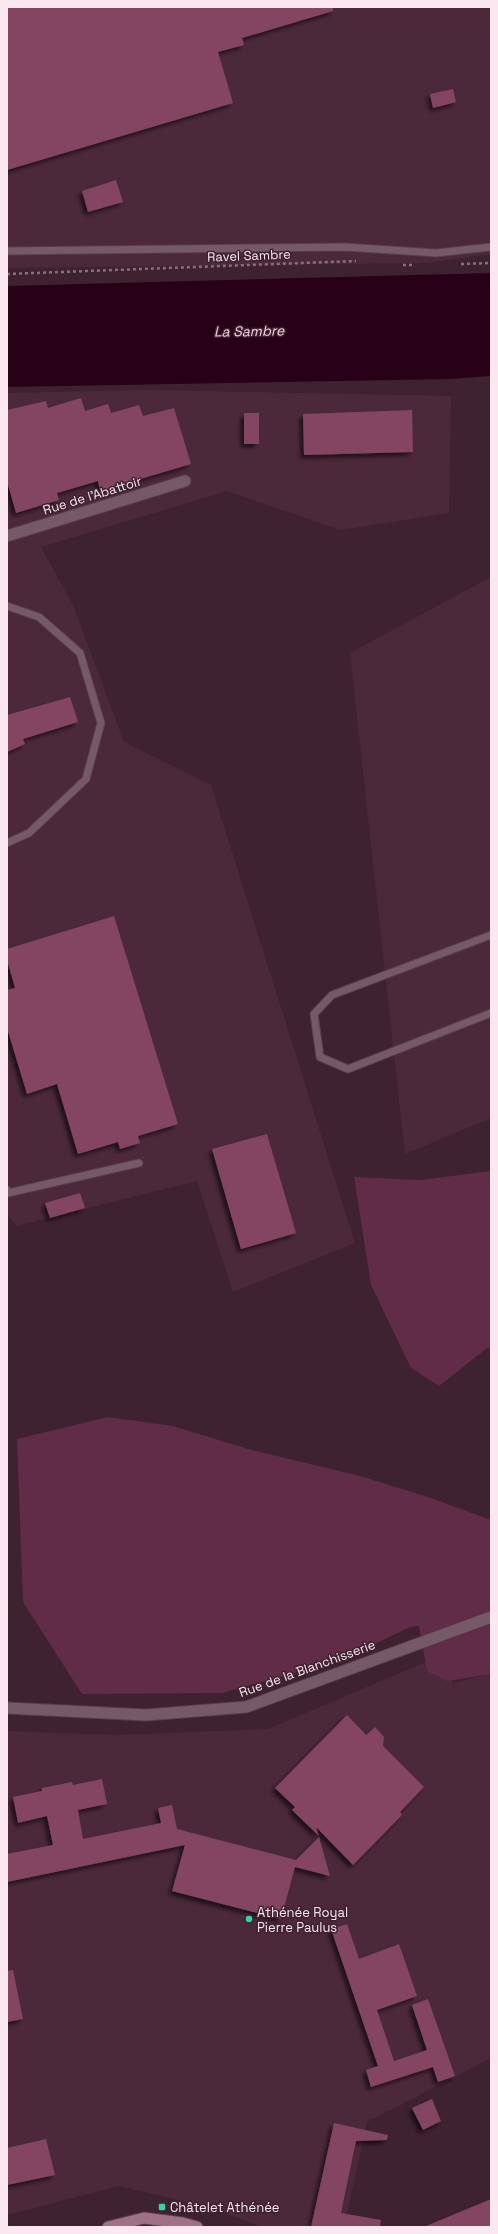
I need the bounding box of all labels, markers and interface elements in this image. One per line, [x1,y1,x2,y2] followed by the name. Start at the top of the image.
[207,246,291,265] street label: Ravel Sambre
[214,321,285,341] water label: La Sambre
[41,472,144,519] street label: Rue de l'Abattoir
[237,1636,378,1701] street label: Rue de la Blanchisserie
[257,1904,348,1936] place label: Athénée Royal Pierre Paulus
[244,1914,254,1924] marker: Athénée Royal Pierre Paulus
[170,2199,280,2216] place label: Châtelet Athénée
[157,2202,167,2212] marker: Châtelet Athénée

